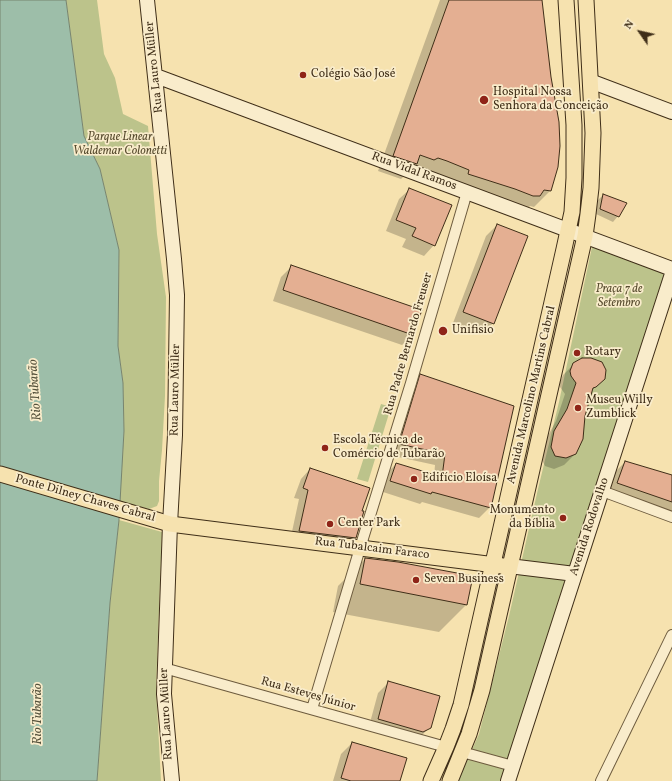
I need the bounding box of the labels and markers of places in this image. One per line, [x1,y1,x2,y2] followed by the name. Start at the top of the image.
[311,68,395,82] place label: Colégio São José
[298,70,308,80] marker: Colégio São José
[493,86,608,114] place label: Hospital Nossa Senhora da Conceição
[478,94,490,106] marker: Hospital Nossa Senhora da Conceição
[452,324,494,338] place label: Unifisio
[437,325,449,337] marker: Unifisio
[585,346,621,360] place label: Rotary
[572,348,582,358] marker: Rotary
[586,394,653,422] place label: Museu Willy Zumblick
[573,403,583,413] marker: Museu Willy Zumblick
[333,434,444,462] place label: Escola Técnica de Comércio de Tubarão
[320,443,330,453] marker: Escola Técnica de Comércio de Tubarão
[422,472,497,486] place label: Edifício Eloísa
[409,474,419,484] marker: Edifício Eloísa
[490,504,555,532] place label: Monumento da Bíblia
[558,513,568,523] marker: Monumento da Bíblia
[338,517,400,531] place label: Center Park
[325,519,335,529] marker: Center Park
[424,573,504,587] place label: Seven Business
[411,575,421,585] marker: Seven Business

